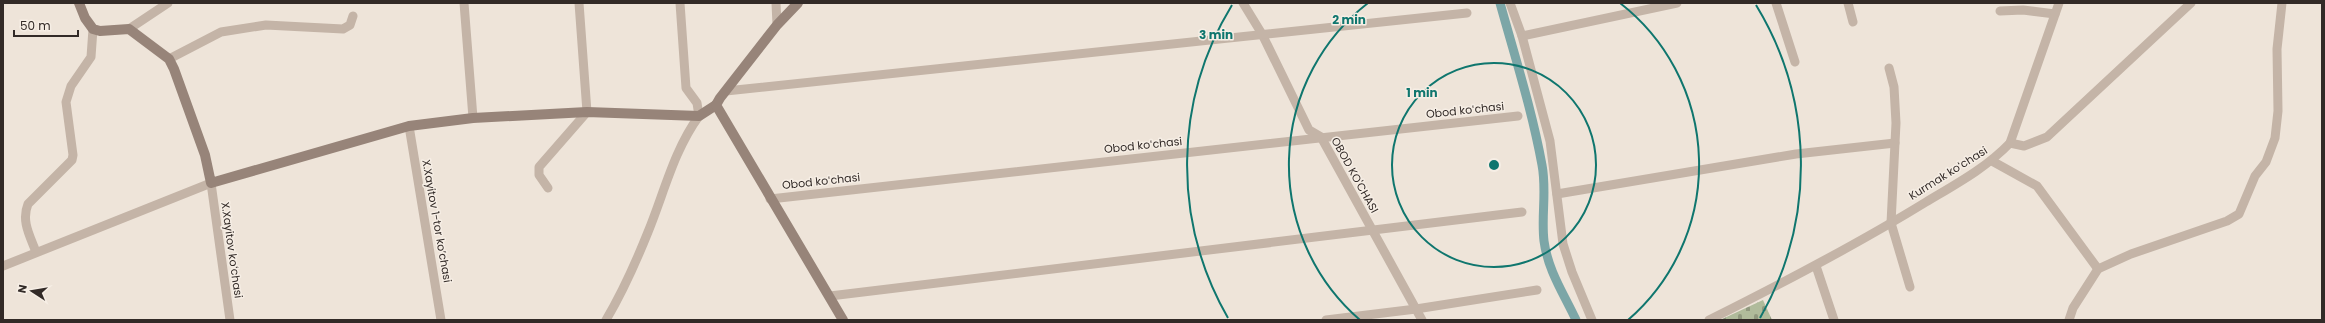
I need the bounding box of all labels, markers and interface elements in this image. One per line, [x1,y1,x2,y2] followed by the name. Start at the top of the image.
[1332,11,1366,28] text: 2 min
[14,12,78,38] scale bar
[20,17,51,34] text: 50 m
[1199,26,1233,43] text: 3 min
[1406,84,1438,101] text: 1 min
[1425,98,1505,122] street label: Obod koʻchasi
[1103,133,1183,157] street label: Obod koʻchasi
[1328,134,1382,216] street label: OBOD KO'CHASI
[1906,142,1991,204] street label: Kurmak koʻchasi
[418,158,456,284] street label: X.Xayitov 1-tor koʼchasi
[1487,158,1501,172] centre of rings
[781,169,861,193] street label: Obod koʻchasi
[217,201,247,300] street label: X.Xayitov koʻchasi
[12,271,52,311] north arrow
[14,283,31,295] text: N

